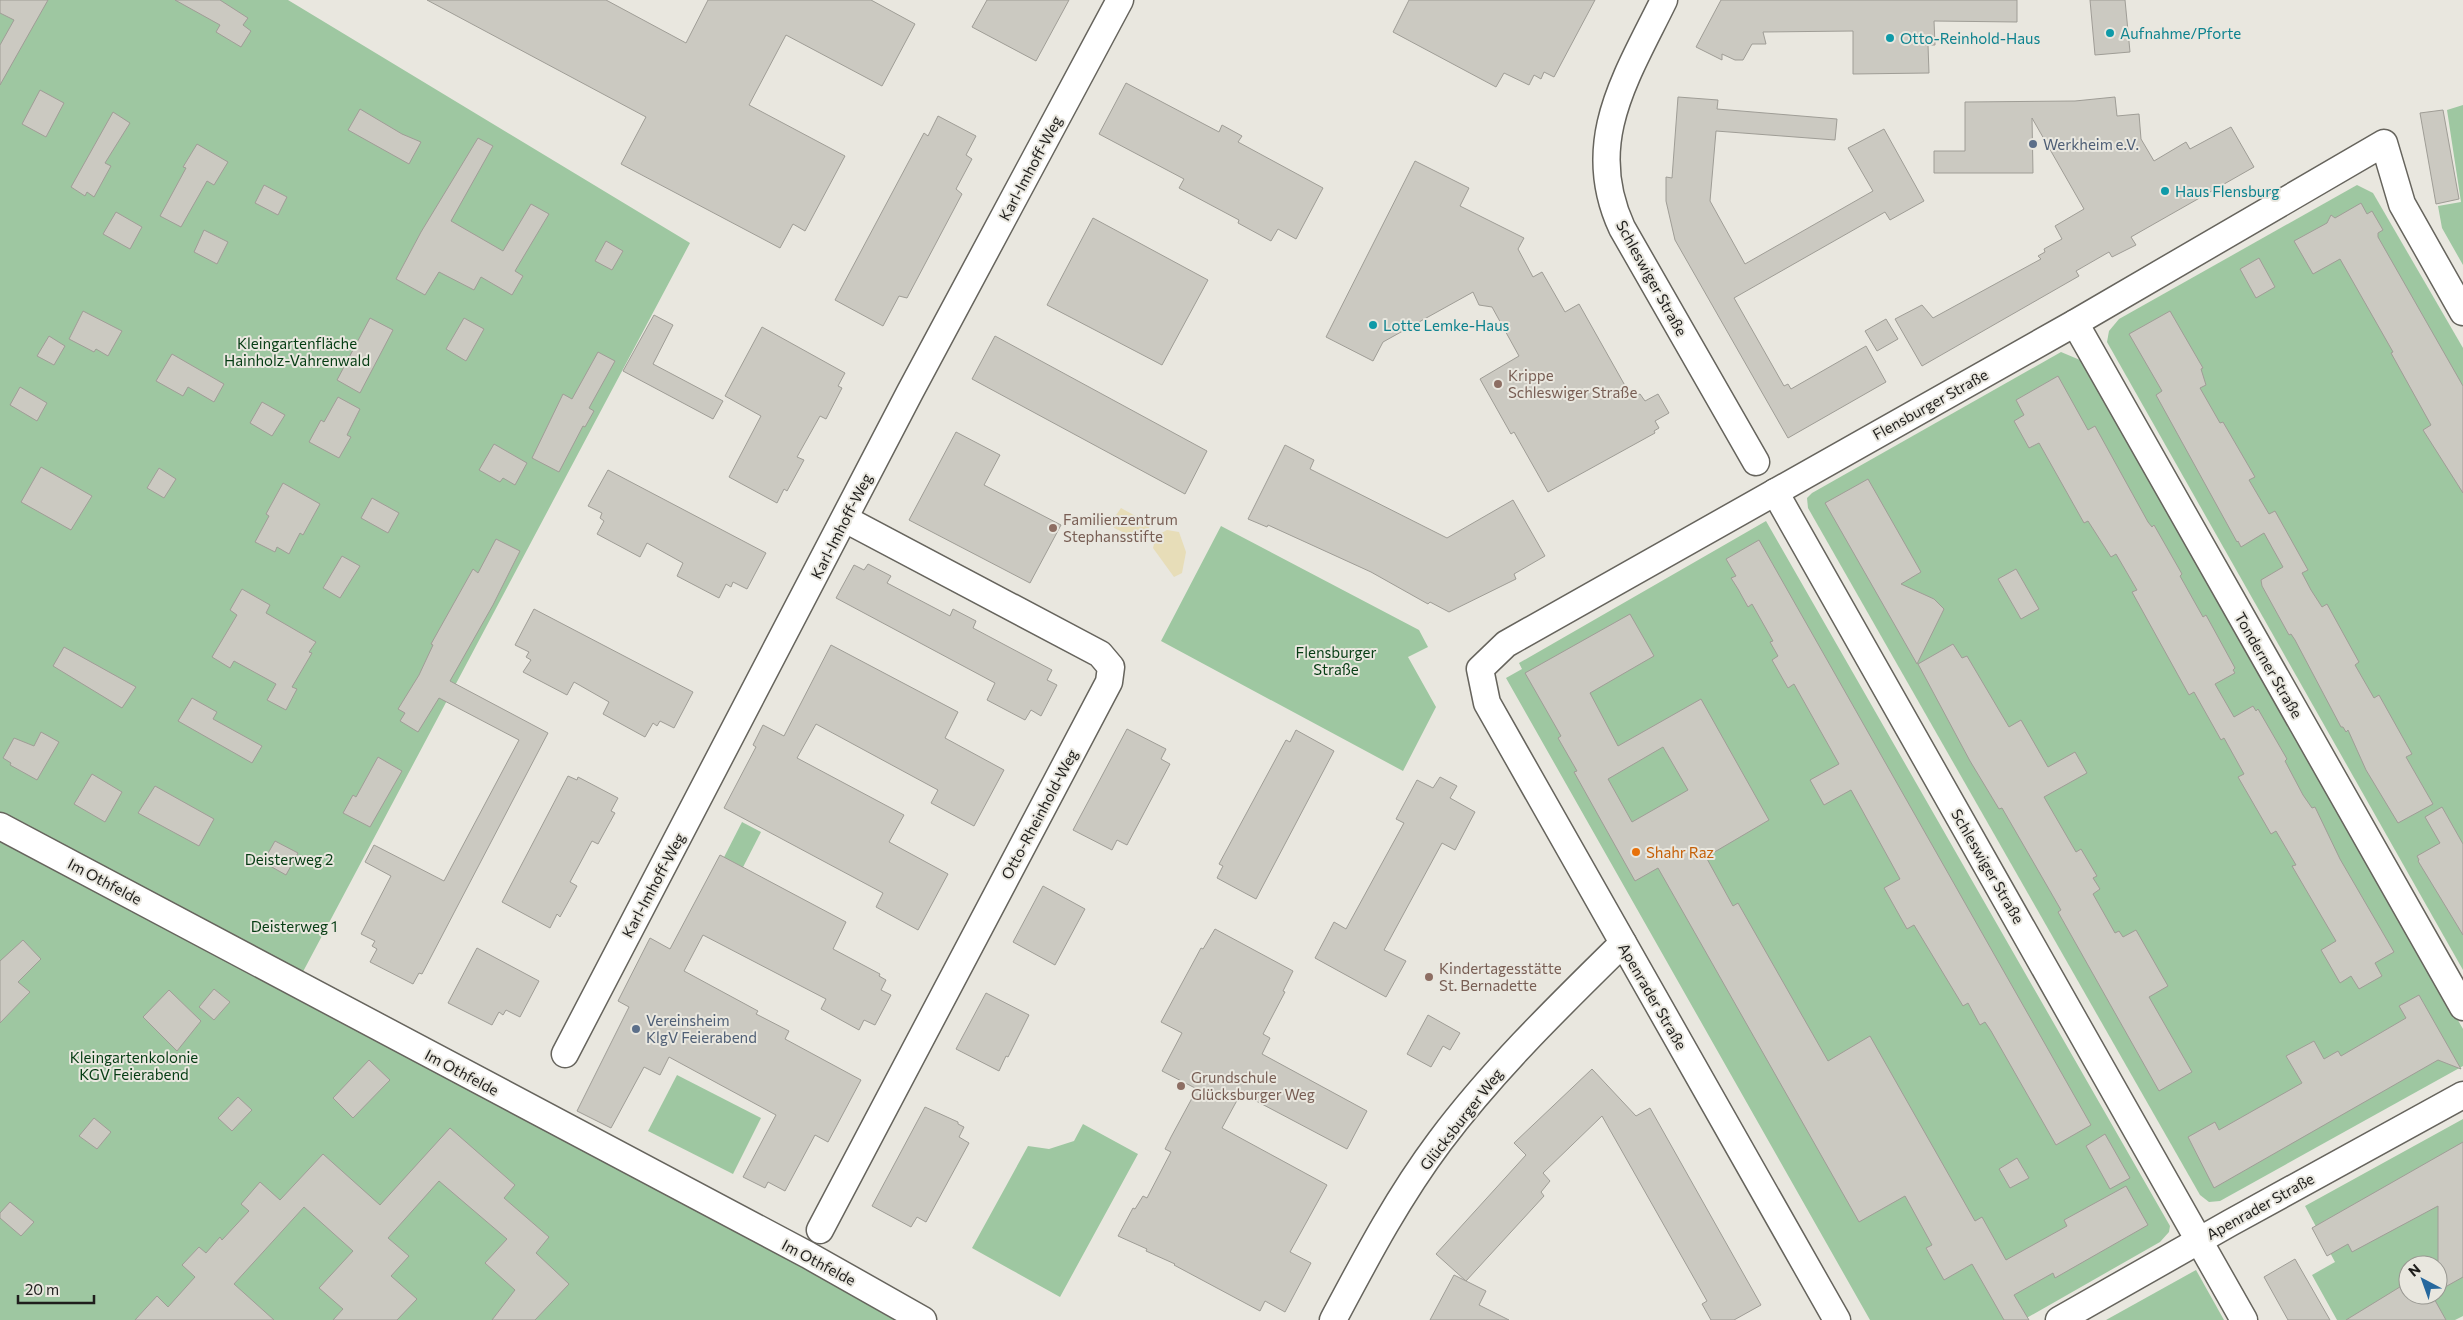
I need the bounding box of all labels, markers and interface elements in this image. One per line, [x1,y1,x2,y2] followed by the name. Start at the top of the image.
[2120,24,2241,42] place label: Aufnahme/Pforte
[2104,27,2116,39] marker: Aufnahme/Pforte
[1900,29,2040,47] place label: Otto-Reinhold-Haus
[1884,32,1896,44] marker: Otto-Reinhold-Haus
[995,113,1065,223] street label: Karl-Imhoff-Weg
[2043,135,2139,153] place label: Werkheim e.V.
[2027,138,2039,150] marker: Werkheim e.V.
[2175,182,2279,200] place label: Haus Flensburg
[2159,185,2171,197] marker: Haus Flensburg
[1613,217,1691,339] street label: Schleswiger Straße
[1383,316,1510,334] place label: Lotte Lemke-Haus
[1367,319,1379,331] marker: Lotte Lemke-Haus
[224,334,370,369] park label: Kleingartenfläche Hainholz-Vahrenwald
[1869,365,1991,443] street label: Flensburger Straße
[1508,366,1637,401] place label: Krippe Schleswiger Straße
[1492,378,1504,390] marker: Krippe Schleswiger Straße
[807,470,875,582] street label: Karl-Imhoff-Weg
[1063,510,1178,545] place label: Familienzentrum Stephansstifte
[1047,522,1059,534] marker: Familienzentrum Stephansstifte
[2231,609,2307,721] street label: Tonderner Straße
[1296,643,1376,678] park label: Flensburger Straße
[997,746,1081,882] street label: Otto-Rheinhold-Weg
[1948,805,2028,927] street label: Schleswiger Straße
[618,830,688,940] street label: Karl-Imhoff-Weg
[1646,843,1714,861] place label: Shahr Raz
[1630,846,1642,858] marker: Shahr Raz
[245,850,333,868] park label: Deisterweg 2
[65,854,145,908] street label: Im Othfelde
[251,917,337,935] park label: Deisterweg 1
[1615,939,1691,1053] street label: Apenrader Straße
[1439,959,1562,994] place label: Kindertagesstätte St. Bernadette
[1423,971,1435,983] marker: Kindertagesstätte St. Bernadette
[646,1011,757,1046] place label: Vereinsheim KlgV Feierabend
[630,1023,642,1035] marker: Vereinsheim KlgV Feierabend
[422,1045,502,1099] street label: Im Othfelde
[70,1048,198,1083] park label: Kleingartenkolonie KGV Feierabend
[1416,1065,1506,1173] street label: Glücksburger Weg
[1191,1068,1315,1103] place label: Grundschule Glücksburger Weg
[1175,1080,1187,1092] marker: Grundschule Glücksburger Weg
[2203,1169,2317,1243] street label: Apenrader Straße
[779,1235,859,1289] street label: Im Othfelde
[2398,1255,2448,1305] north arrow
[2405,1260,2424,1280] text: N
[18,1272,94,1304] scale bar
[25,1280,59,1298] text: 20 m

